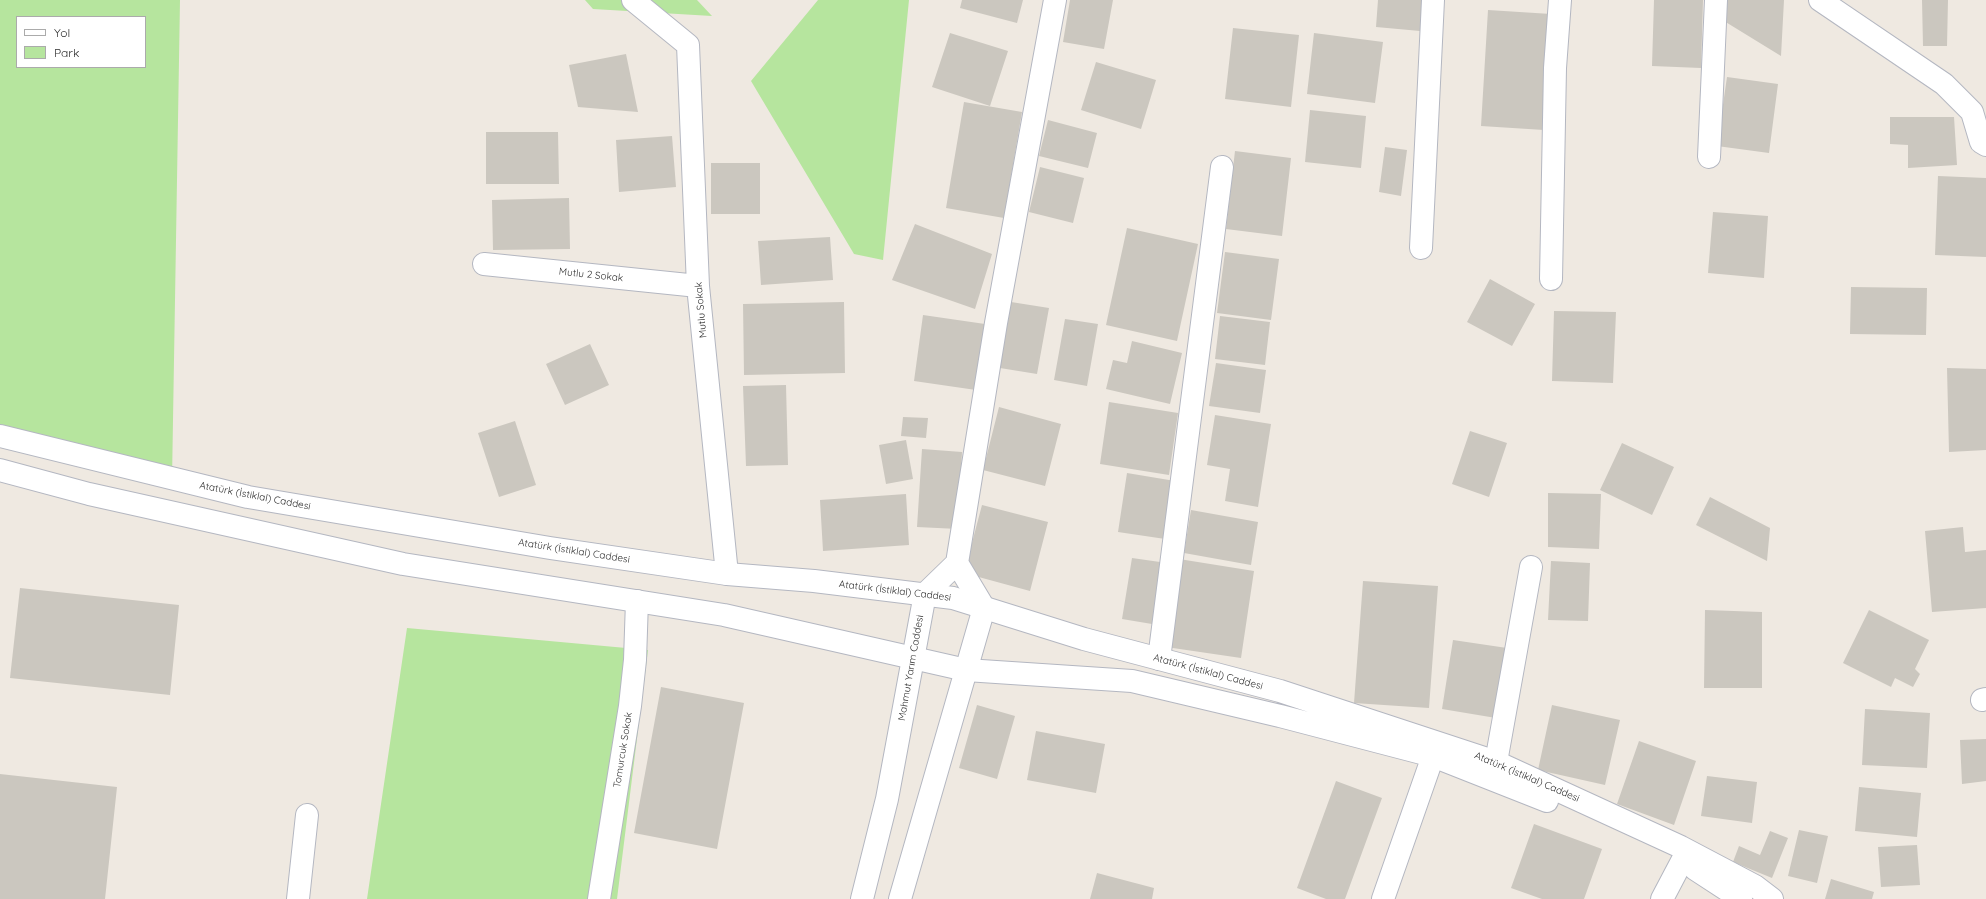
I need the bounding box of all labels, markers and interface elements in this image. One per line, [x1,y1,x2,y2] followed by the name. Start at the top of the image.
[16,16,146,68] legend
[54,25,70,40] text: Yol
[54,45,79,60] text: Park
[558,266,624,284] street label: Mutlu 2 Sokak
[693,281,709,339] street label: Mutlu Sokak
[198,479,312,513] street label: Atatürk (İstiklal) Caddesi
[517,536,631,566] street label: Atatürk (İstiklal) Caddesi
[838,578,952,604] street label: Atatürk (İstiklal) Caddesi
[896,614,926,722] street label: Mahmut Yarım Caddesi
[1152,652,1264,692] street label: Atatürk (İstiklal) Caddesi
[611,711,635,789] street label: Tomurcuk Sokak
[1473,749,1581,805] street label: Atatürk (İstiklal) Caddesi

